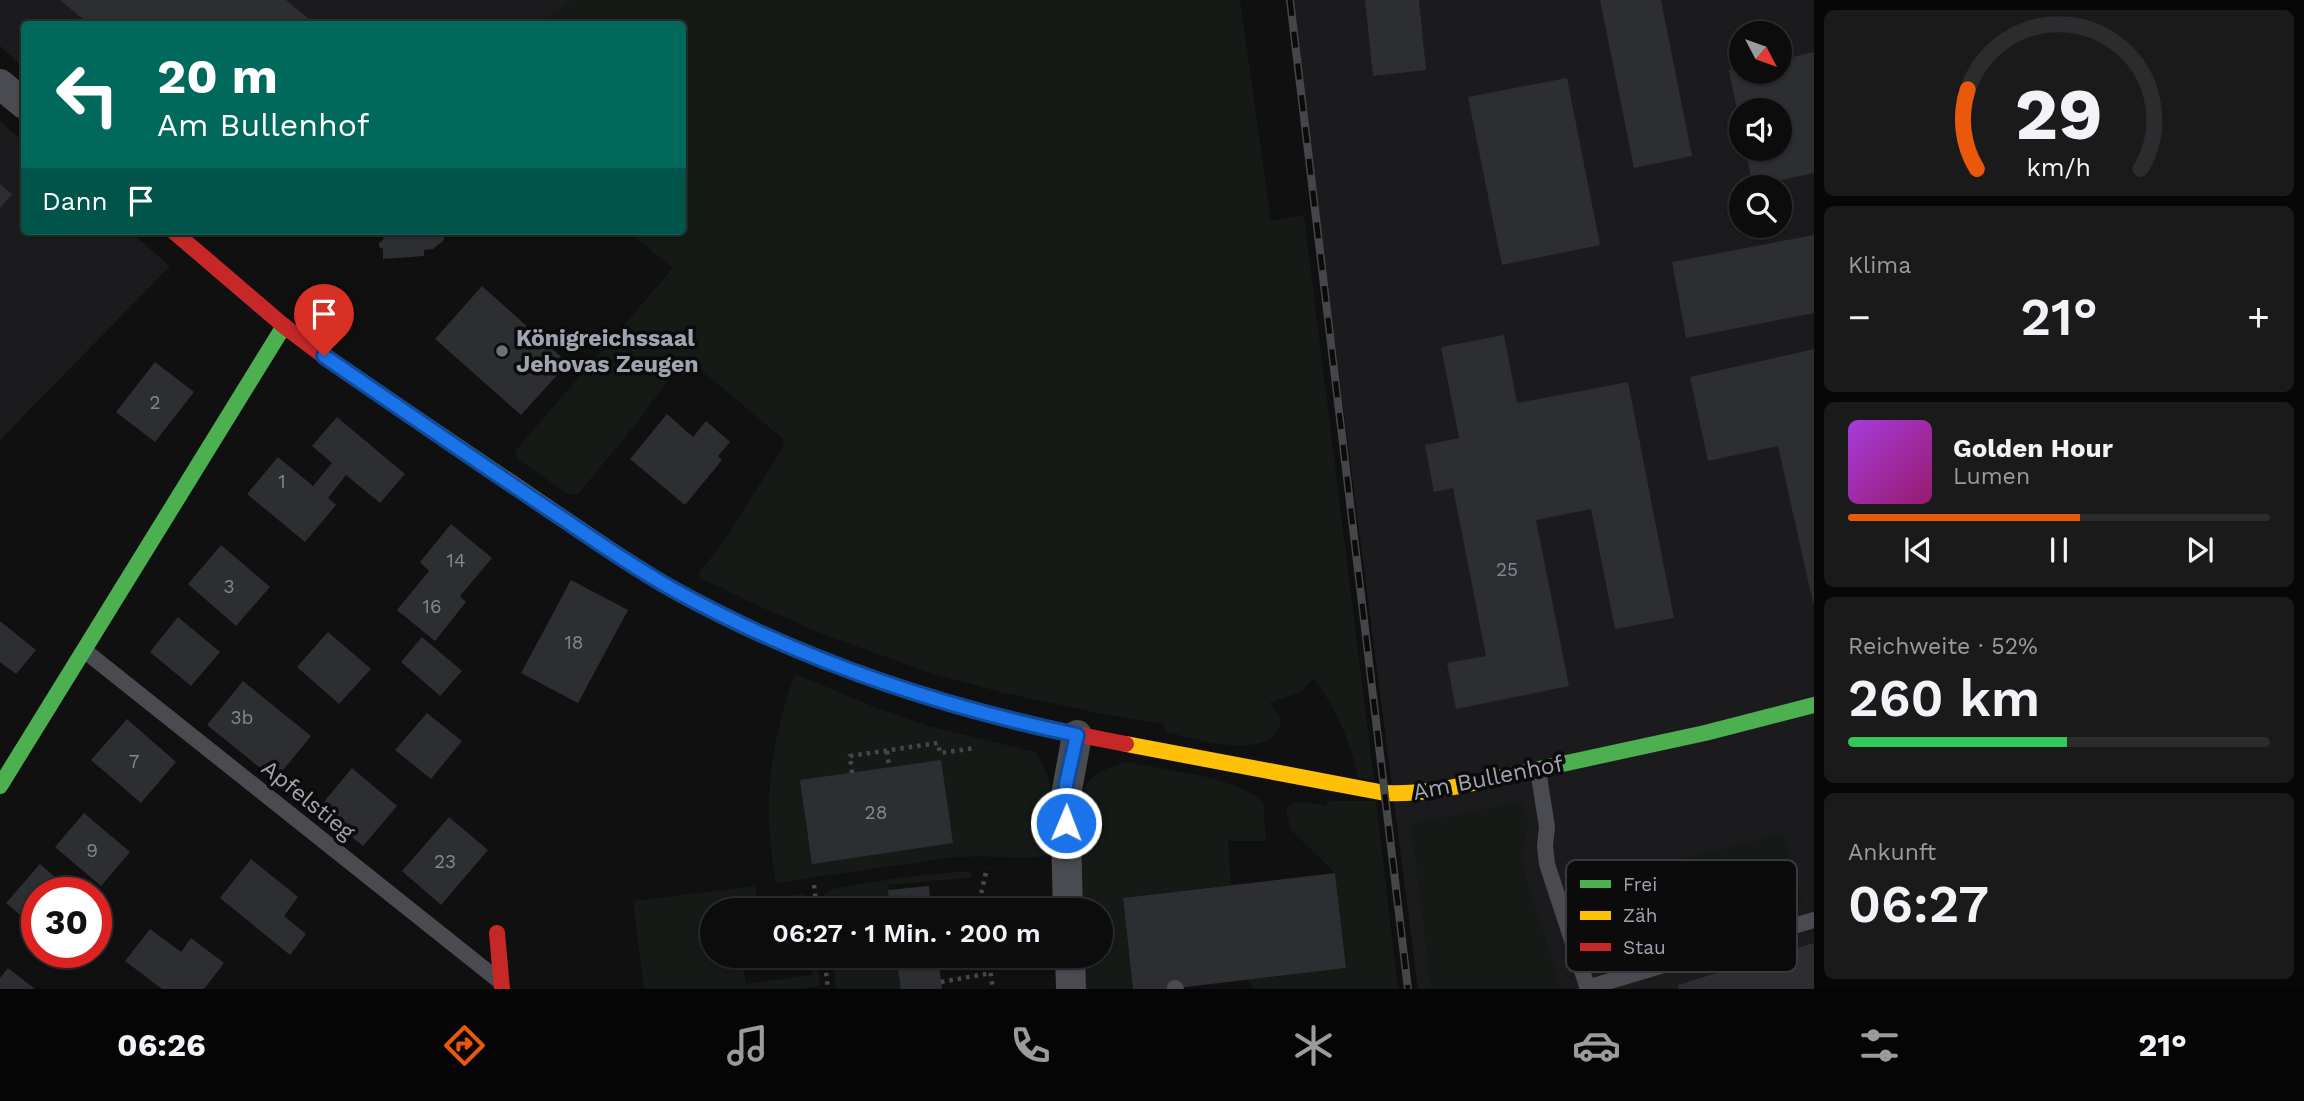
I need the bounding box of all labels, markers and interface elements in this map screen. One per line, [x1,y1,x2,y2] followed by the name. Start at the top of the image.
[1729,21,1792,84] north arrow
[1729,21,1792,238] map controls
[157,47,278,105] text: 20 m
[42,49,133,140] icon: left
[2015,71,2103,157] text: 29
[1729,98,1792,161] button: sound
[157,106,369,144] text: Am Bullenhof
[2027,153,2091,182] text: km/h
[1729,175,1792,238] button: search
[122,182,160,220] icon: arrive
[42,186,108,216] text: Dann
[1848,252,1911,279] text: Klima
[294,284,354,356] pin
[2020,287,2098,348] text: 21°
[305,295,343,333] icon: arrive
[1848,295,1871,339] text: −
[2247,295,2270,339] text: +
[516,325,698,378] place label: Königreichssaal Jehovas Zeugen
[494,343,510,359] marker: Königreichssaal Jehovas Zeugen
[149,391,161,414] house number: 2
[1953,433,2113,463] text: Golden Hour
[1953,463,2030,490] text: Lumen
[278,470,286,493] house number: 1
[1899,531,1937,569] icon: previous
[2040,531,2078,569] icon: pause
[2181,531,2219,569] icon: next
[446,549,466,572] house number: 14
[1496,558,1518,581] house number: 25
[223,575,235,598] house number: 3
[423,595,441,618] house number: 16
[564,631,584,654] house number: 18
[1848,633,2038,660] text: Reichweite · 52%
[1848,668,2040,729] text: 260 km
[231,706,254,729] house number: 3b
[129,750,139,773] house number: 7
[1411,750,1565,806] street label: Am Bullenhof
[256,754,361,846] street label: Apfelstieg
[1029,786,1103,860] position arrow
[865,801,887,824] house number: 28
[86,839,98,862] house number: 9
[1848,839,1936,866] text: Ankunft
[434,850,456,873] house number: 23
[1566,860,1797,972] legend
[1623,873,1657,896] text: Frei
[1848,874,1989,935] text: 06:27
[21,877,112,968] speed limit sign: 30
[1623,904,1658,927] text: Zäh
[772,918,1041,948] text: 06:27 · 1 Min. · 200 m
[1623,936,1666,959] text: Stau
[440,1021,489,1070] icon: directions
[723,1021,772,1070] icon: music
[1006,1021,1055,1070] icon: phone
[1289,1021,1338,1070] icon: climate
[1572,1021,1621,1070] icon: car
[1855,1021,1904,1070] icon: filters
[117,1026,206,1064] text: 06:26
[2138,1026,2187,1064] text: 21°

